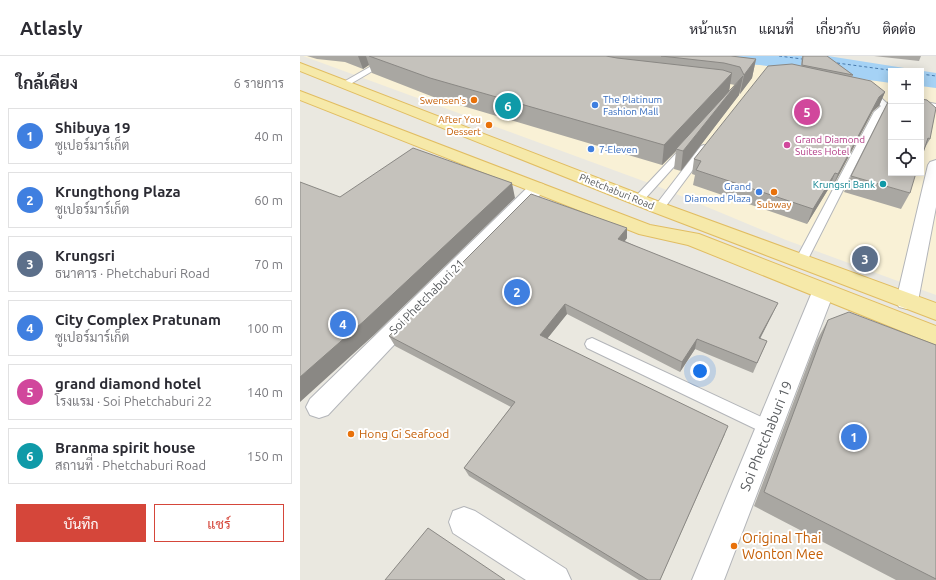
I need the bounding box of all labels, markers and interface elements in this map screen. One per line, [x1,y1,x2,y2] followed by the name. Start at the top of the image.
[20,17,83,39] text: Atlasly
[689,21,737,37] text: หน้าแรก
[759,21,794,37] text: แผนที่
[816,21,860,37] text: เกี่ยวกับ
[882,21,916,37] text: ติดต่อ
[888,68,924,176] map controls
[888,68,924,104] button: +
[16,73,78,92] text: ใกล้เคียง
[234,76,284,90] text: 6 รายการ
[495,91,521,121] pin: 6
[603,94,662,117] place label: The Platinum Fashion Mall
[420,95,466,106] place label: Swensen's
[469,95,479,105] marker: Swensen's
[794,97,820,127] pin: 5
[590,100,600,110] marker: The Platinum Fashion Mall
[888,104,924,140] button: −
[438,114,481,137] place label: After You Dessert
[55,119,131,136] text: Shibuya 19
[484,120,494,130] marker: After You Dessert
[26,129,34,143] text: 1
[254,129,283,143] text: 40 m
[795,134,865,157] place label: Grand Diamond Suites Hotel
[55,138,129,152] text: ซูเปอร์มาร์เก็ต
[782,140,792,150] marker: Grand Diamond Suites Hotel
[888,140,924,176] button: locate
[586,144,596,154] marker: 7-Eleven
[599,144,637,155] place label: 7-Eleven
[578,171,656,212] street label: Phetchaburi Road
[813,179,875,190] place label: Krungsri Bank
[878,179,888,189] marker: Krungsri Bank
[685,181,751,204] place label: Grand Diamond Plaza
[55,183,181,200] text: Krungthong Plaza
[754,187,764,197] marker: Grand Diamond Plaza
[769,187,779,197] marker: Subway
[26,193,34,207] text: 2
[254,193,283,207] text: 60 m
[757,199,791,210] place label: Subway
[55,202,129,216] text: ซูเปอร์มาร์เก็ต
[852,244,878,274] pin: 3
[55,247,115,264] text: Krungsri
[26,257,34,271] text: 3
[254,257,283,271] text: 70 m
[387,257,467,337] street label: Soi Phetchaburi 21
[55,266,210,280] text: ธนาคาร · Phetchaburi Road
[504,277,530,307] pin: 2
[330,309,356,339] pin: 4
[55,311,221,328] text: City Complex Pratunam
[26,321,34,335] text: 4
[247,321,283,335] text: 100 m
[55,330,129,344] text: ซูเปอร์มาร์เก็ต
[690,361,710,381] your location
[55,375,201,392] text: grand diamond hotel
[737,379,795,493] street label: Soi Phetchaburi 19
[26,385,34,399] text: 5
[247,385,283,399] text: 140 m
[55,394,212,408] text: โรงแรม · Soi Phetchaburi 22
[841,422,867,452] pin: 1
[359,427,449,440] place label: Hong Gi Seafood
[346,429,356,439] marker: Hong Gi Seafood
[55,439,195,456] text: Branma spirit house
[26,449,34,463] text: 6
[247,449,283,463] text: 150 m
[55,458,206,472] text: สถานที่ · Phetchaburi Road
[16,504,146,542] button: บันทึก
[154,504,284,542] button: แชร์
[742,530,823,562] place label: Original Thai Wonton Mee
[729,541,739,551] marker: Original Thai Wonton Mee

